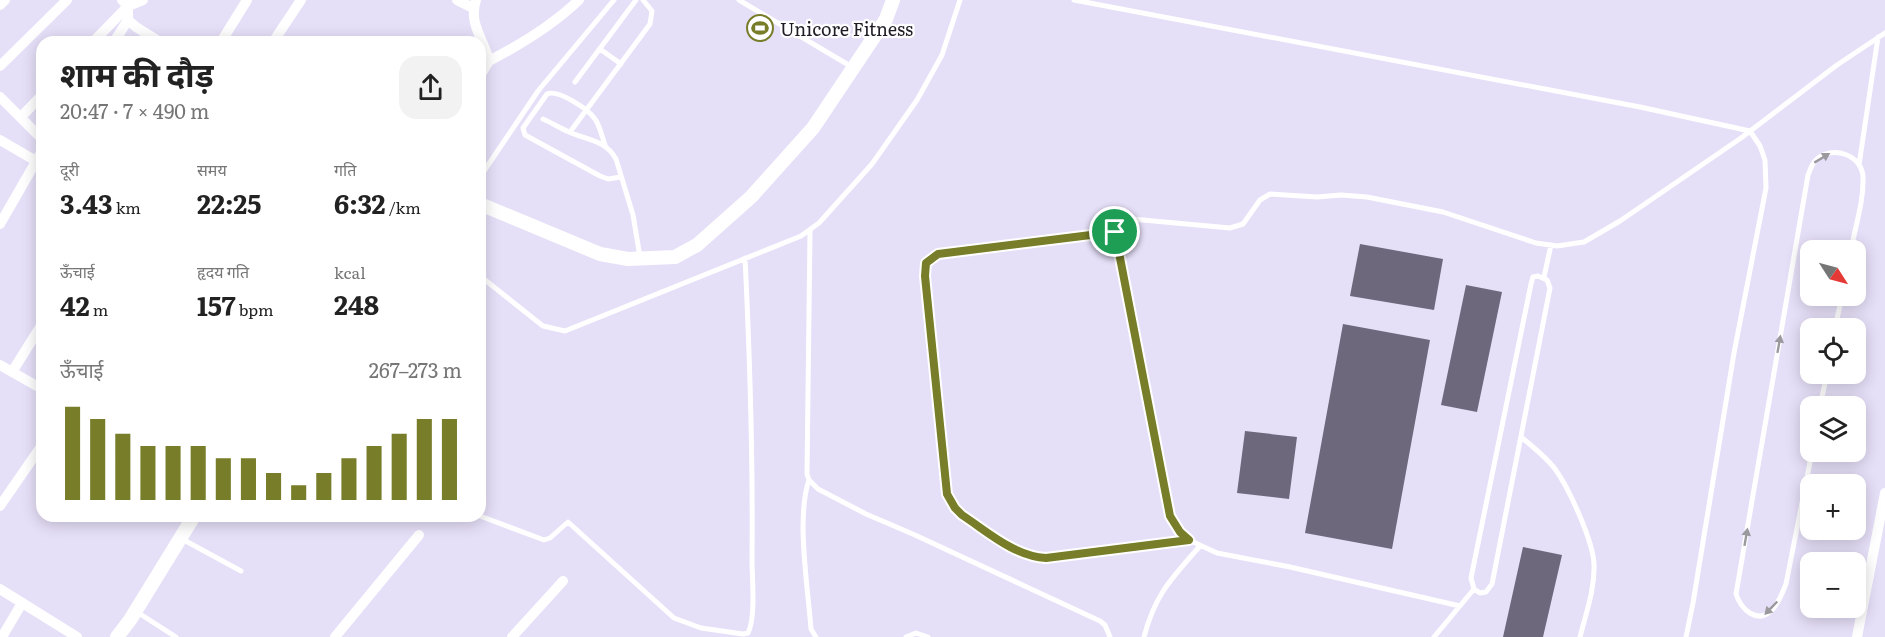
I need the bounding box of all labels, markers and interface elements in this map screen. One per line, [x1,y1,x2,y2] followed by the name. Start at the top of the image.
[745,13,775,43] sports icon: Unicore Fitness
[780,15,913,42] place label: Unicore Fitness
[60,48,214,97] text: शाम की दौड़
[399,56,462,119] button: share
[60,95,209,125] text: 20:47 · 7 × 490 m
[1814,153,1830,164] one-way arrow
[60,157,79,181] text: दूरी
[197,157,227,181] text: समय
[334,157,356,181] text: गति
[60,183,112,222] text: 3.43
[197,183,261,222] text: 22:25
[334,183,386,222] text: 6:32
[112,195,141,219] text: km
[386,195,421,219] text: /km
[1089,206,1140,257] pin
[1098,215,1131,248] icon: arrive
[1800,240,1866,306] north arrow
[1800,240,1866,618] map controls
[60,259,95,283] text: ऊँचाई
[197,259,249,283] text: हृदय गति
[334,260,366,284] text: kcal
[334,284,379,323] text: 248
[60,285,90,324] text: 42
[197,285,236,324] text: 157
[90,297,108,321] text: m
[236,297,274,321] text: bpm
[1800,318,1866,384] button: locate
[1775,335,1784,354] one-way arrow
[60,354,103,384] text: ऊँचाई
[369,354,462,384] text: 267–273 m
[1800,396,1866,462] button: layers
[1800,474,1866,540] button: +
[1742,527,1751,546] one-way arrow
[1800,552,1866,618] button: −
[1764,600,1778,615] one-way arrow

